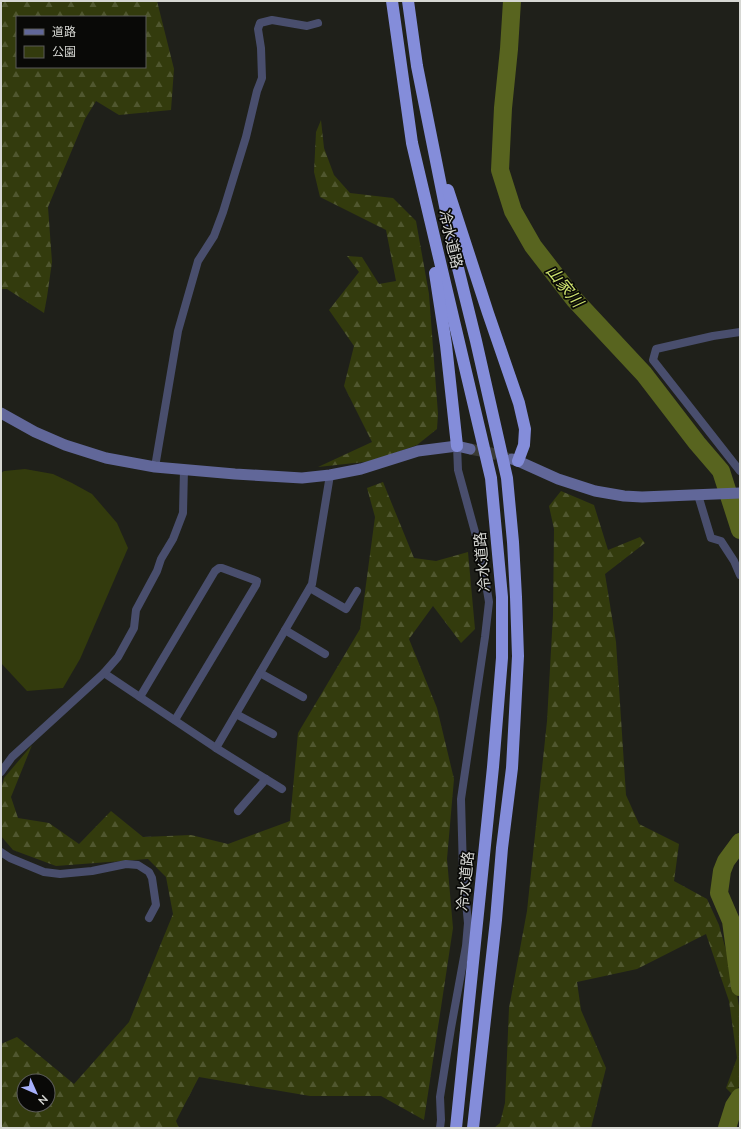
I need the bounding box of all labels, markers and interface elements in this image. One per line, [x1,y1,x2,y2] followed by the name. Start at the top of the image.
[16,16,146,68] legend
[52,24,76,39] text: 道路
[52,44,76,59] text: 公園
[435,208,467,270] street label: 冷水道路
[542,261,589,312] water label: 山家川
[470,531,494,593] street label: 冷水道路
[452,850,478,912] street label: 冷水道路
[16,1073,56,1113] north arrow
[35,1092,51,1108] text: N

